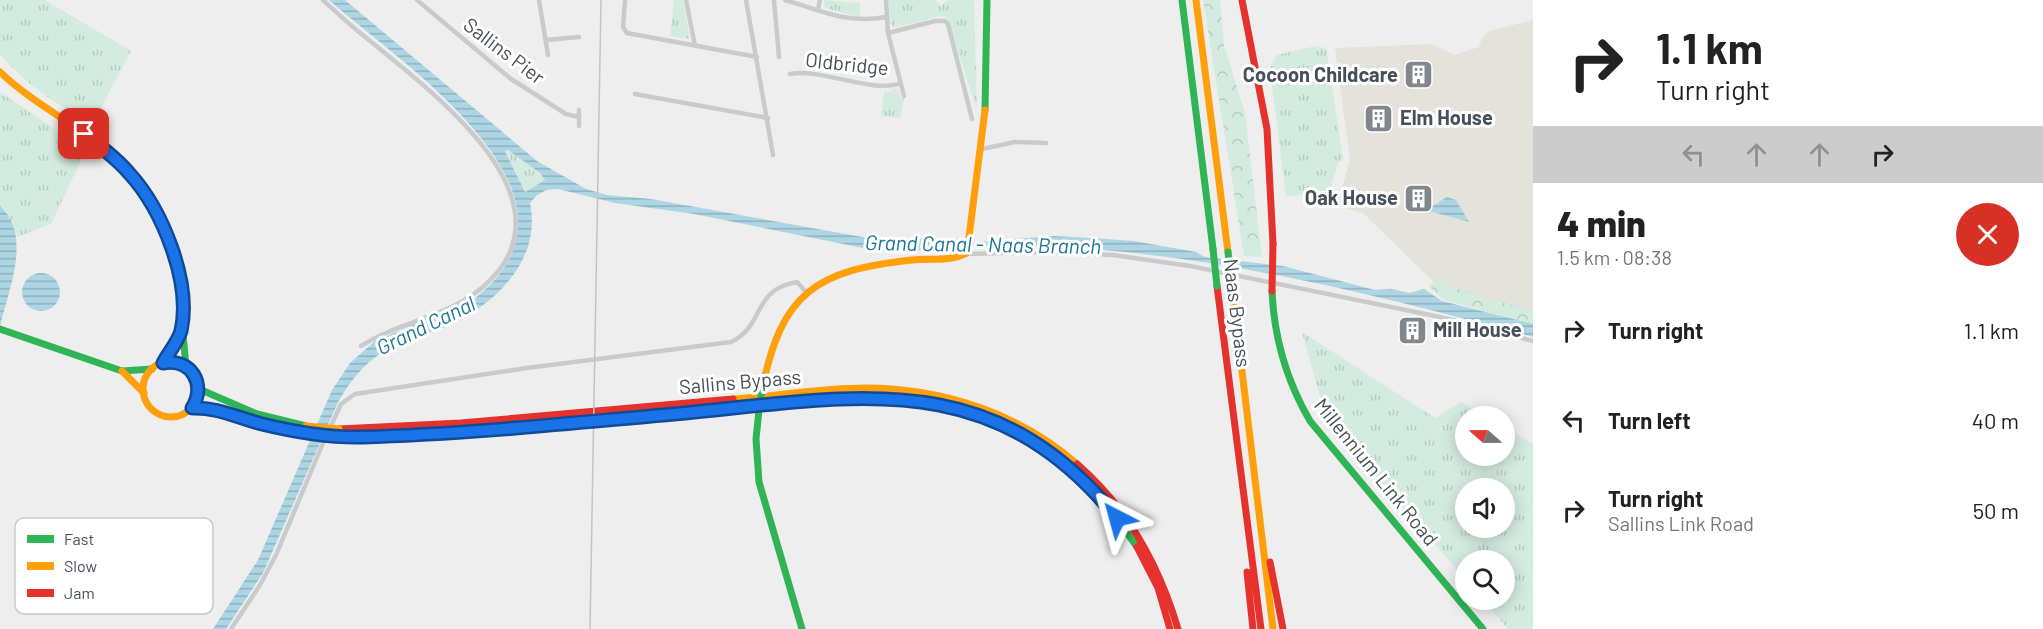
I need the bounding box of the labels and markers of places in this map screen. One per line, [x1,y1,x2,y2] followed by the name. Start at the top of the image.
[1403,59,1435,91] building icon: Cocoon Childcare
[1243,62,1398,86] place label: Cocoon Childcare
[1363,102,1395,134] building icon: Elm House
[1400,105,1493,129] place label: Elm House
[58,108,109,159] pin
[1403,182,1435,214] building icon: Oak House
[1305,185,1398,209] place label: Oak House
[1396,314,1428,346] building icon: Mill House
[1433,317,1522,341] place label: Mill House

